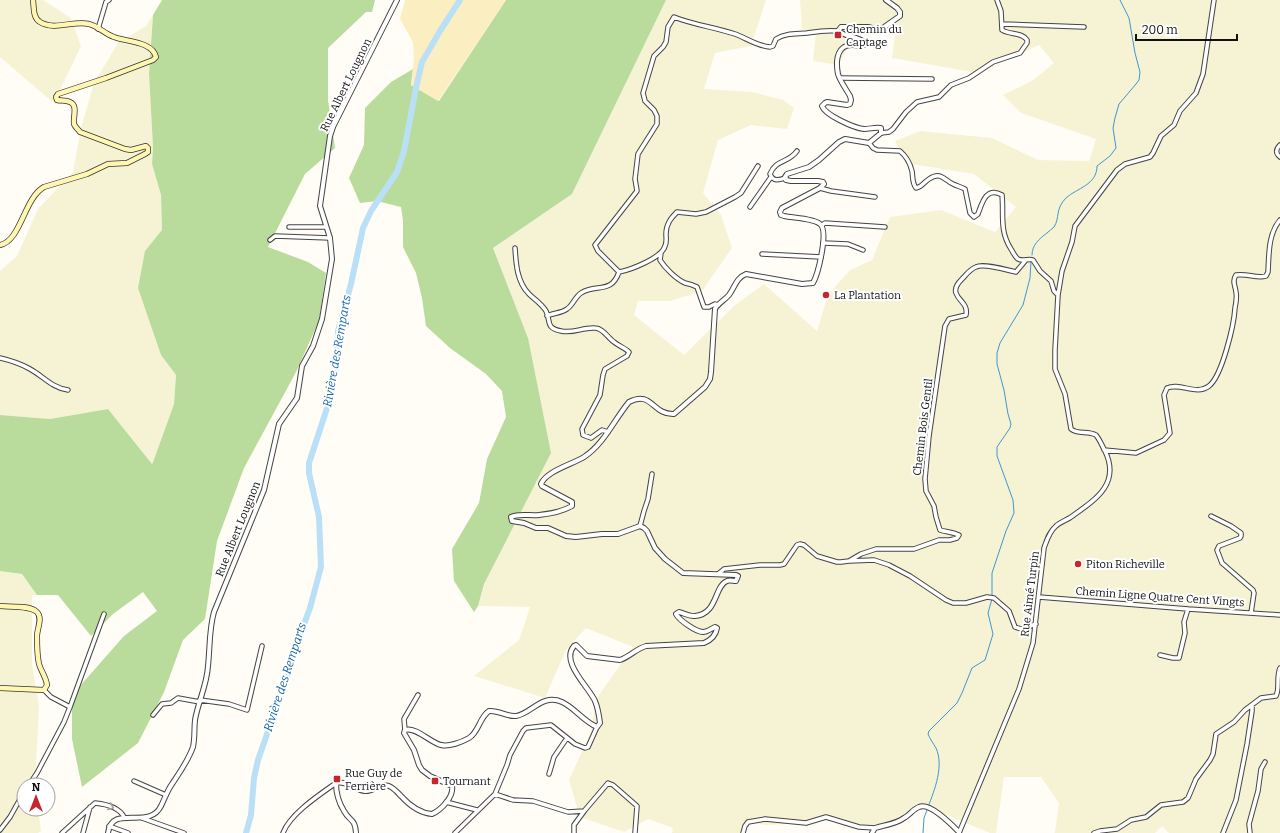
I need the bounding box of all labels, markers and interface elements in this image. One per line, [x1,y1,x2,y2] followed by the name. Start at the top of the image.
[1136,16,1237,42] scale bar
[846,23,902,49] place label: Chemin du Captage
[1142,23,1178,37] text: 200 m
[833,30,843,40] marker: Chemin du Captage
[318,36,374,134] street label: Rue Albert Lougnon
[834,289,901,302] place label: La Plantation
[821,290,831,300] marker: La Plantation
[320,294,354,408] water label: Rivière des Remparts
[911,378,935,476] street label: Chemin Bois Gentil
[213,479,263,579] street label: Rue Albert Lougnon
[1018,550,1042,638] street label: Rue Aimé Turpin
[1086,558,1165,571] place label: Piton Richeville
[1073,559,1083,569] marker: Piton Richeville
[1075,585,1245,609] street label: Chemin Ligne Quatre Cent Vingts
[261,621,309,733] water label: Rivière des Remparts
[345,767,402,793] place label: Rue Guy de Ferrière
[332,774,342,784] marker: Rue Guy de Ferrière
[443,775,491,788] place label: Tournant
[430,776,440,786] marker: Tournant
[16,777,56,817] north arrow
[32,781,41,794] text: N
[108,803,115,811] one-way arrow

